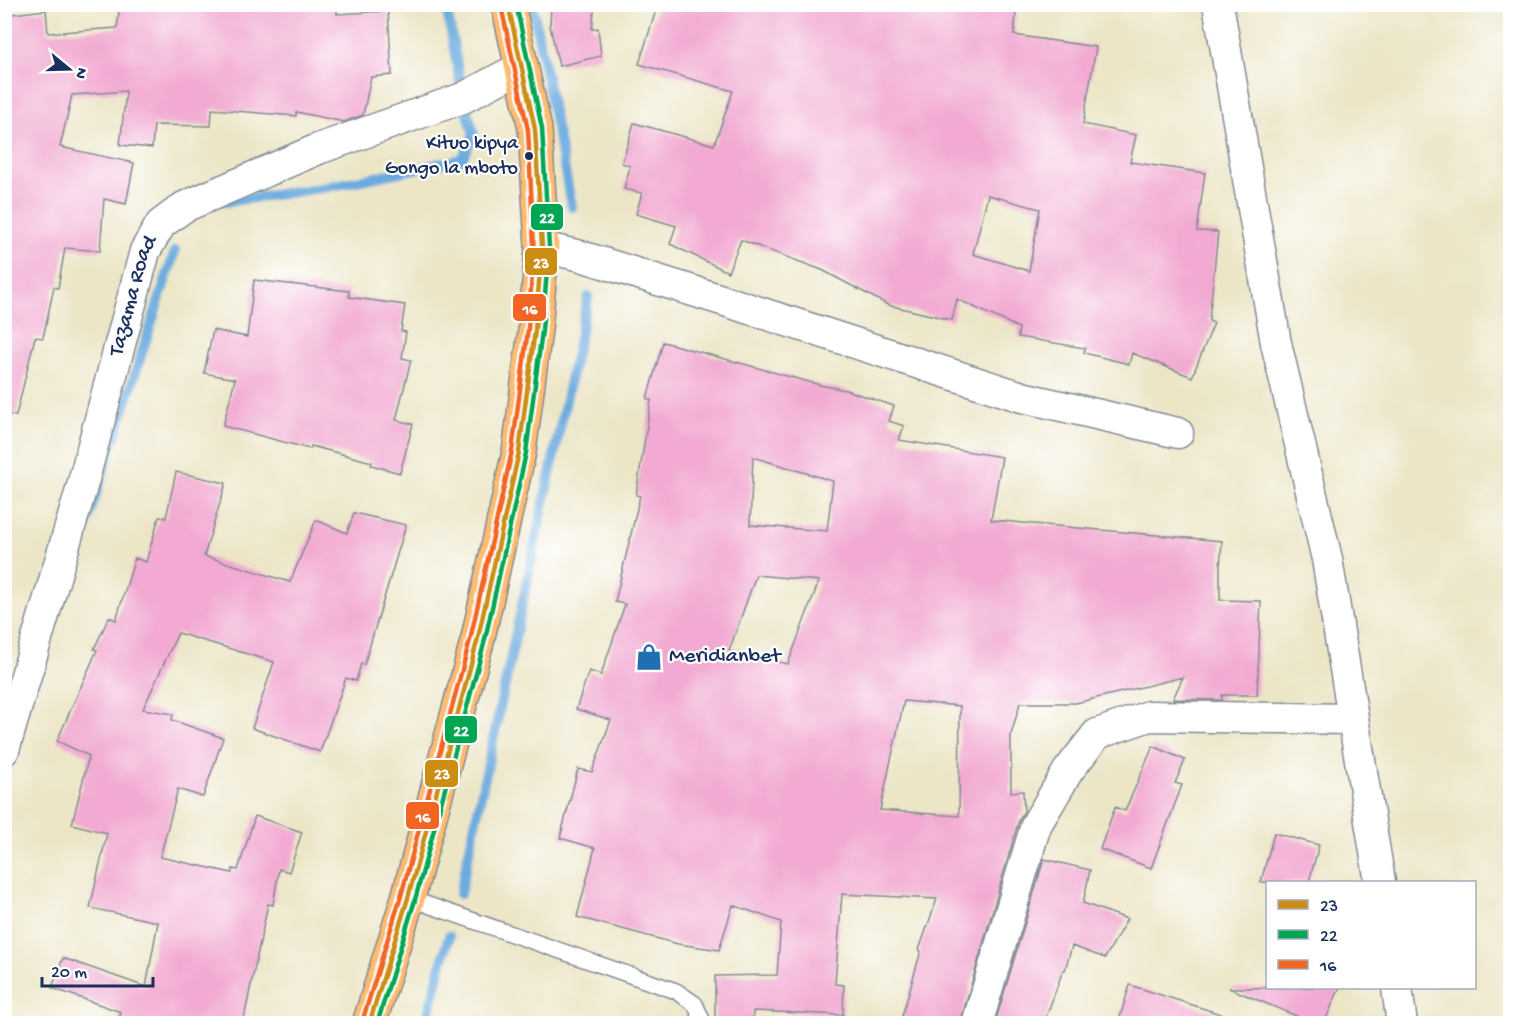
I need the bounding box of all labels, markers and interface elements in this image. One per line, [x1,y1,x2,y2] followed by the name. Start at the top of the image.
[39,39,99,99] north arrow
[69,65,91,81] text: N
[385,133,519,181] place label: Kituo kipya Gongo la mboto
[523,150,535,162] marker: Kituo kipya Gongo la mboto
[530,203,564,231] line badge: 22
[539,211,555,230] text: 22
[104,229,165,361] street label: Tazama Road
[524,247,558,276] line badge: 23
[533,256,549,275] text: 23
[512,293,547,322] line badge: 16
[522,302,538,321] text: 16
[634,642,664,672] shop icon: Meridianbet
[669,644,782,670] place label: Meridianbet
[444,715,478,744] line badge: 22
[453,724,469,743] text: 22
[424,759,459,788] line badge: 23
[434,767,450,786] text: 23
[405,801,440,830] line badge: 16
[415,810,431,829] text: 16
[1266,881,1476,989] legend
[1320,897,1338,918] text: 23
[1320,927,1338,948] text: 22
[42,950,153,988] scale bar
[1319,957,1337,978] text: 16
[51,963,87,984] text: 20 m

